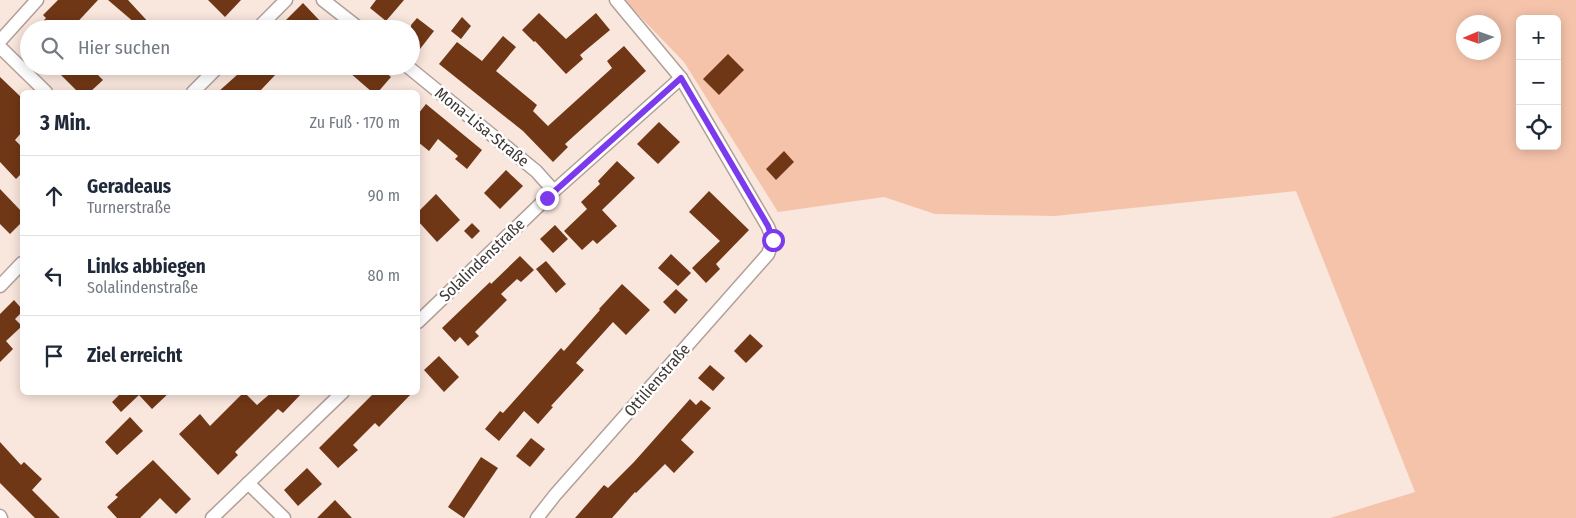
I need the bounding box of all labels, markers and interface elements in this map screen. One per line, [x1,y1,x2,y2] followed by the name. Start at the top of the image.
[1456,15,1501,60] north arrow
[1516,15,1561,150] map controls
[1516,15,1561,60] button: +
[20,20,420,75] search box
[38,34,66,62] icon: search
[78,36,170,59] text: Hier suchen
[1516,60,1561,105] button: −
[431,83,533,171] street label: Mona-Lisa-Straße
[1516,105,1561,150] button: locate
[40,110,91,136] text: 3 Min.
[309,113,400,132] text: Zu Fuß · 170 m
[87,175,171,198] text: Geradeaus
[40,182,68,210] icon: ahead
[368,186,400,205] text: 90 m
[536,187,559,210] route end
[87,198,171,217] text: Turnerstraße
[435,214,529,305] street label: Solalindenstraße
[762,229,785,252] route start
[87,255,206,278] text: Links abbiegen
[40,262,68,290] icon: left
[368,266,400,285] text: 80 m
[87,278,198,297] text: Solalindenstraße
[620,340,694,420] street label: Ottilienstraße
[40,342,68,370] icon: arrive
[87,344,183,367] text: Ziel erreicht

